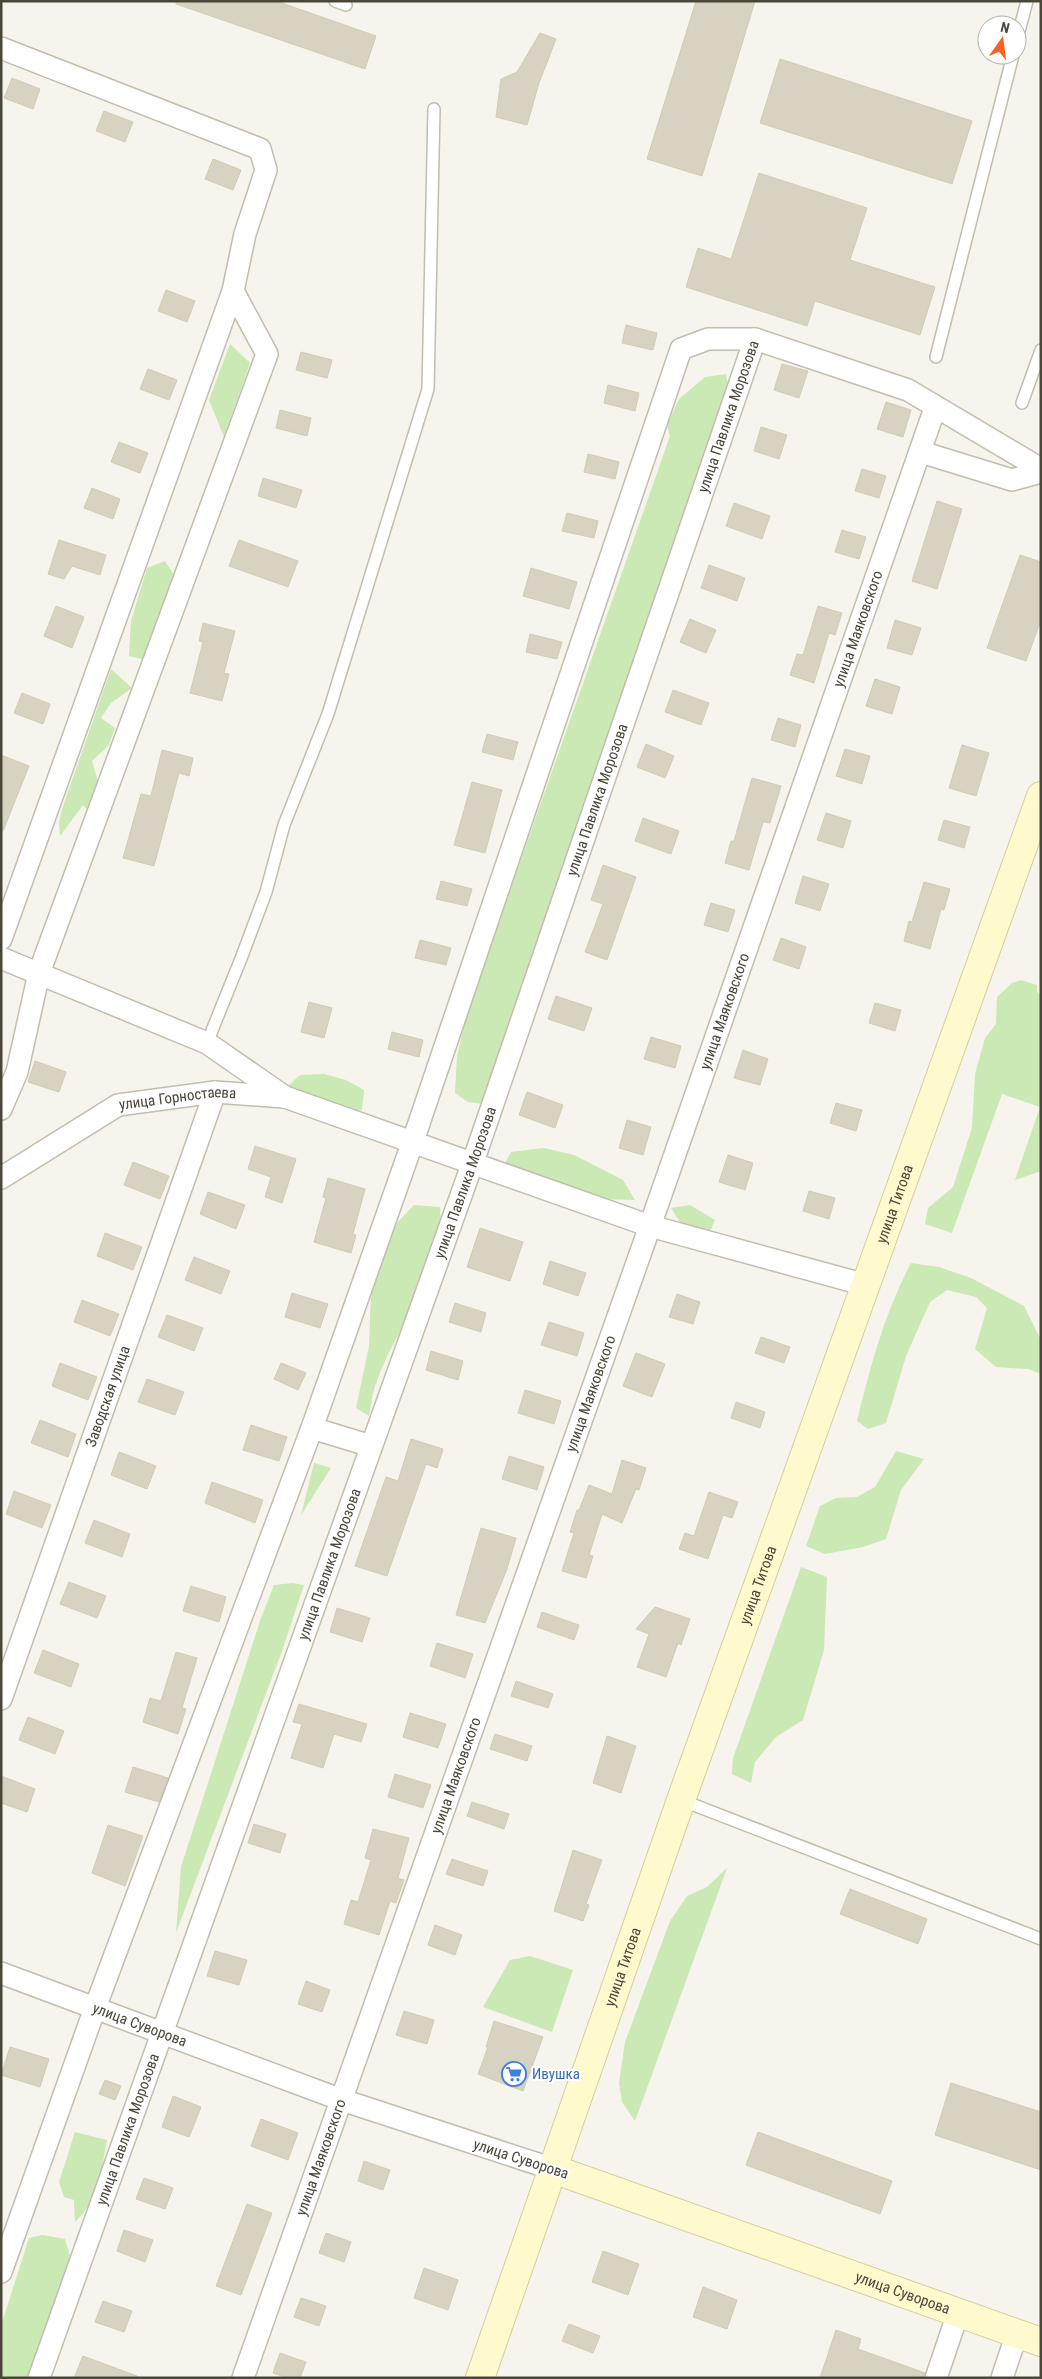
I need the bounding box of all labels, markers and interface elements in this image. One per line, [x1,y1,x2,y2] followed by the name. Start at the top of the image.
[977,15,1027,65] north arrow
[999,19,1011,36] text: N
[694,338,763,495] street label: улица Павлика Морозова
[829,568,887,690] street label: улица Маяковского
[563,721,632,878] street label: улица Павлика Морозова
[696,951,753,1072] street label: улица Маяковского
[118,1083,237,1114] street label: улица Горностаева
[430,1104,500,1261] street label: улица Павлика Морозова
[872,1162,917,1246] street label: улица Титова
[562,1333,620,1454] street label: улица Маяковского
[82,1343,134,1449] street label: Заводская улица
[294,1486,365,1643] street label: улица Павлика Морозова
[736,1543,780,1627] street label: улица Титова
[427,1715,485,1836] street label: улица Маяковского
[601,1925,645,2009] street label: улица Титова
[90,1999,189,2050] street label: улица Суворова
[92,2051,163,2208] street label: улица Павлика Морозова
[501,2061,527,2087] supermarket icon: Ивушка
[532,2065,580,2083] place label: Ивушка
[292,2097,350,2218] street label: улица Маяковского
[471,2135,571,2183] street label: улица Суворова
[853,2268,952,2318] street label: улица Суворова

